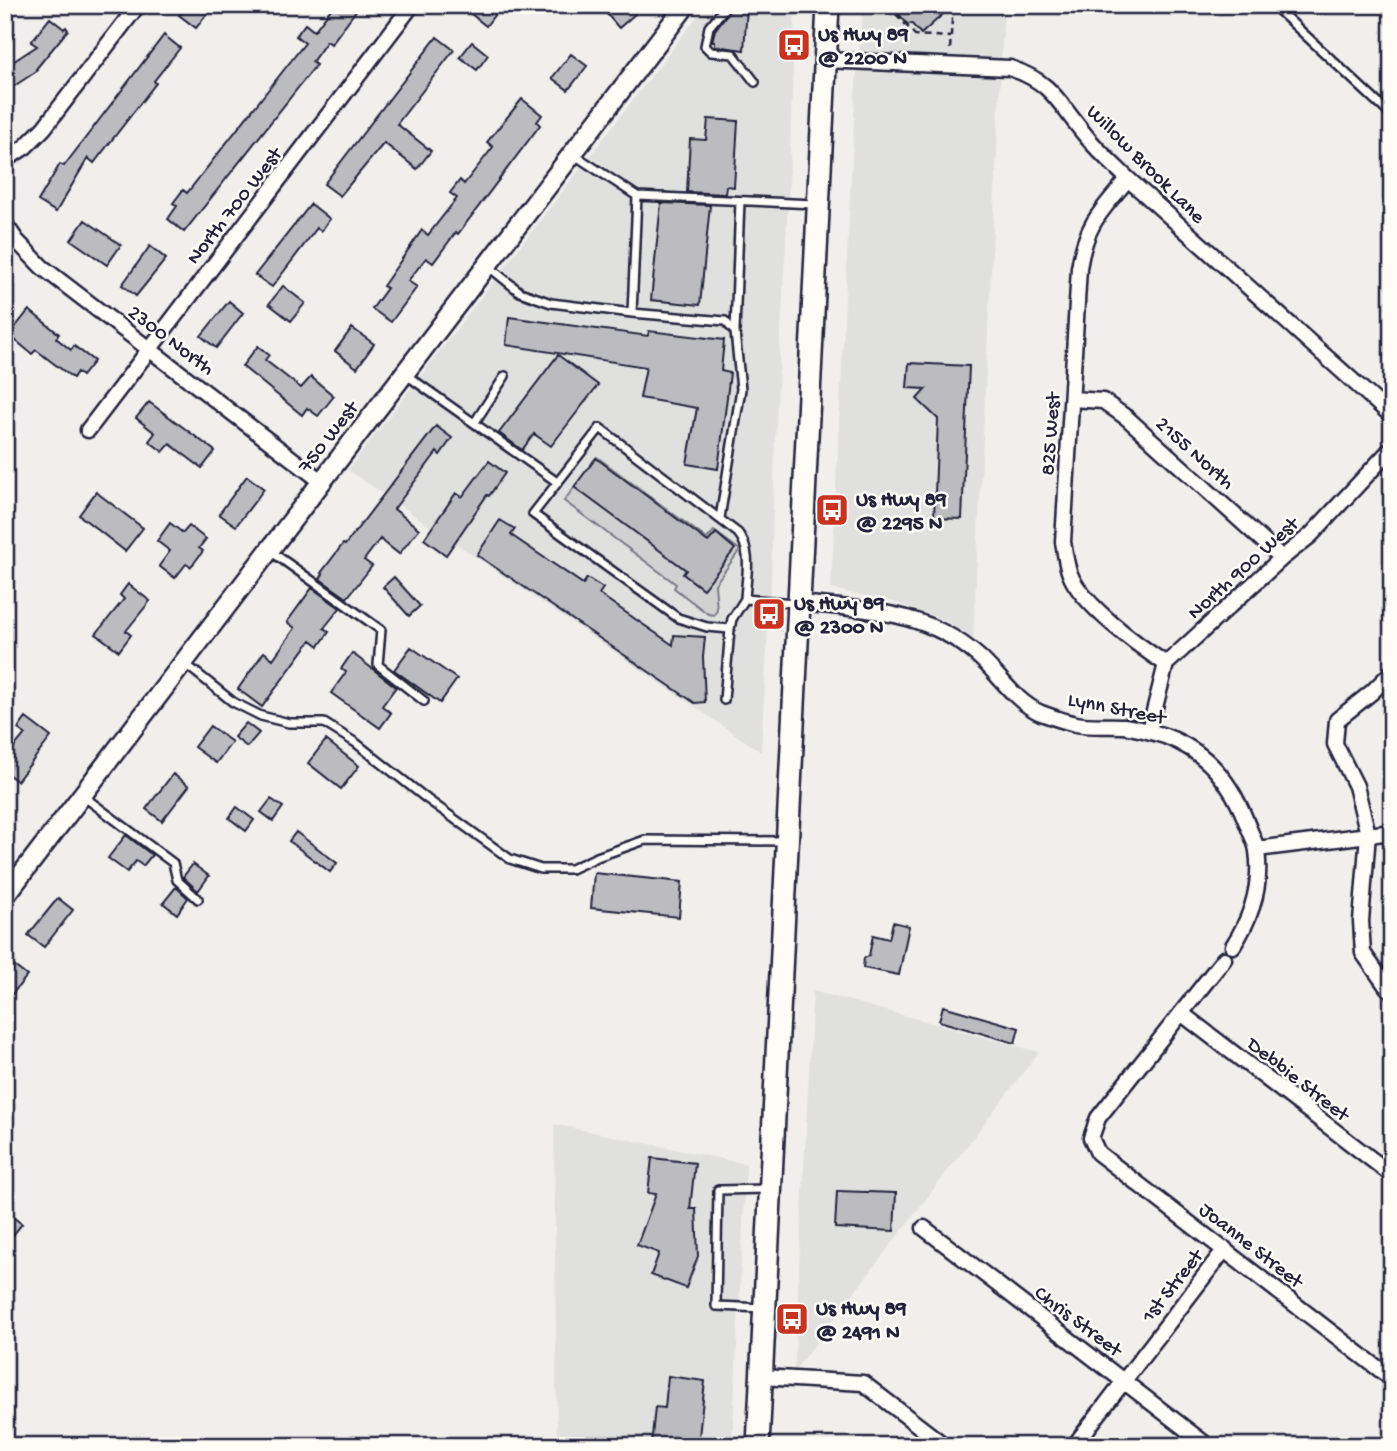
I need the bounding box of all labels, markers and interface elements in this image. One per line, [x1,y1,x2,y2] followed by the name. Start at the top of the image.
[818,24,909,73] place label: Us Hwy 89 @ 2200 N
[775,26,813,64] bus stop icon: Us Hwy 89 @ 2200 N
[1080,101,1210,231] street label: Willow Brook Lane
[182,142,291,271] street label: North 700 West
[122,301,218,382] street label: 2300 North
[1037,390,1068,476] street label: 825 West
[293,396,367,480] street label: 750 West
[1149,413,1238,497] street label: 2155 North
[856,489,947,538] place label: Us Hwy 89 @ 2295 N
[813,491,851,529] bus stop icon: Us Hwy 89 @ 2295 N
[1184,511,1307,626] street label: North 900 West
[794,593,885,642] place label: Us Hwy 89 @ 2300 N
[750,595,788,633] bus stop icon: Us Hwy 89 @ 2300 N
[1065,689,1170,733] street label: Lynn Street
[1239,1032,1355,1130] street label: Debbie Street
[1193,1198,1309,1297] street label: Joanne Street
[1137,1244,1211,1329] street label: 1st Street
[1028,1282,1128,1365] street label: Chris Street
[816,1298,907,1347] place label: Us Hwy 89 @ 2491 N
[773,1300,811,1338] bus stop icon: Us Hwy 89 @ 2491 N

